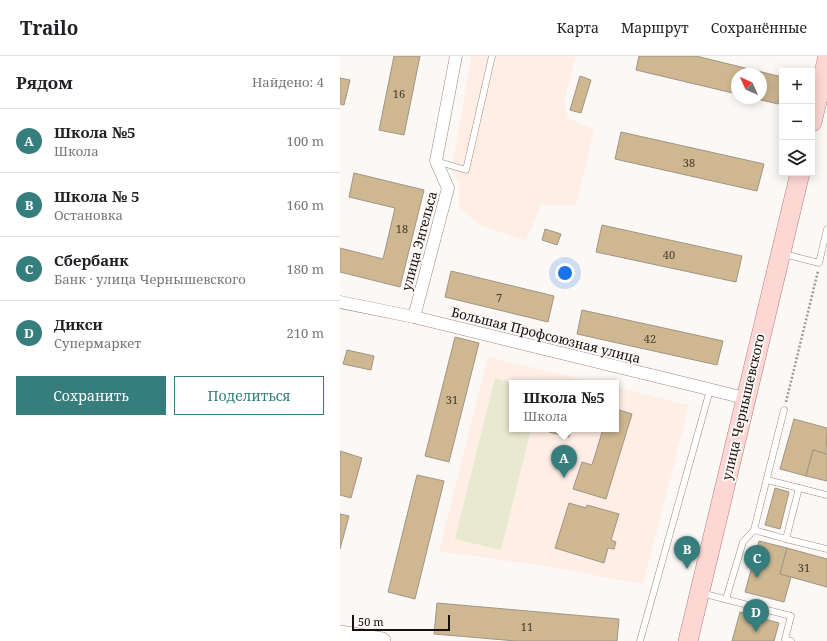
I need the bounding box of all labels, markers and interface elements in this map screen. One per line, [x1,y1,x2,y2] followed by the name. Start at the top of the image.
[20,15,78,41] text: Trailo
[557,18,599,37] text: Карта
[621,18,689,37] text: Маршрут
[711,18,807,37] text: Сохранённые
[731,68,767,104] north arrow
[779,68,815,176] map controls
[779,68,815,104] button: +
[16,71,73,94] text: Рядом
[252,73,324,91] text: Найдено: 4
[393,86,405,101] house number: 16
[779,104,815,140] button: −
[54,122,136,142] text: Школа №5
[24,132,34,150] text: A
[287,132,324,150] text: 100 m
[779,140,815,176] button: layers
[54,142,99,160] text: Школа
[683,155,695,170] house number: 38
[54,186,139,206] text: Школа № 5
[397,189,441,293] street label: улица Энгельса
[25,196,33,214] text: B
[287,196,324,214] text: 160 m
[54,206,123,224] text: Остановка
[396,221,408,236] house number: 18
[663,247,675,262] house number: 40
[54,250,128,270] text: Сбербанк
[25,260,33,278] text: C
[287,260,324,278] text: 180 m
[555,263,575,283] your location
[54,270,246,288] text: Банк · улица Чернышевского
[496,290,502,305] house number: 7
[449,303,643,367] street label: Большая Профсоюзная улица
[54,314,103,334] text: Дикси
[24,324,34,342] text: D
[287,324,324,342] text: 210 m
[644,331,656,346] house number: 42
[717,332,769,482] street label: улица Чернышевского
[54,334,141,352] text: Супермаркет
[16,376,166,415] button: Сохранить
[174,376,324,415] button: Поделиться
[509,380,619,432] popup
[523,387,605,407] text: Школа №5
[446,392,458,407] house number: 31
[523,407,568,425] text: Школа
[551,445,577,478] pin: A
[674,536,700,569] pin: B
[744,545,770,578] pin: C
[798,560,810,575] house number: 31
[743,599,769,632] pin: D
[352,613,450,632] scale bar
[358,614,384,629] text: 50 m
[521,619,533,634] house number: 11

